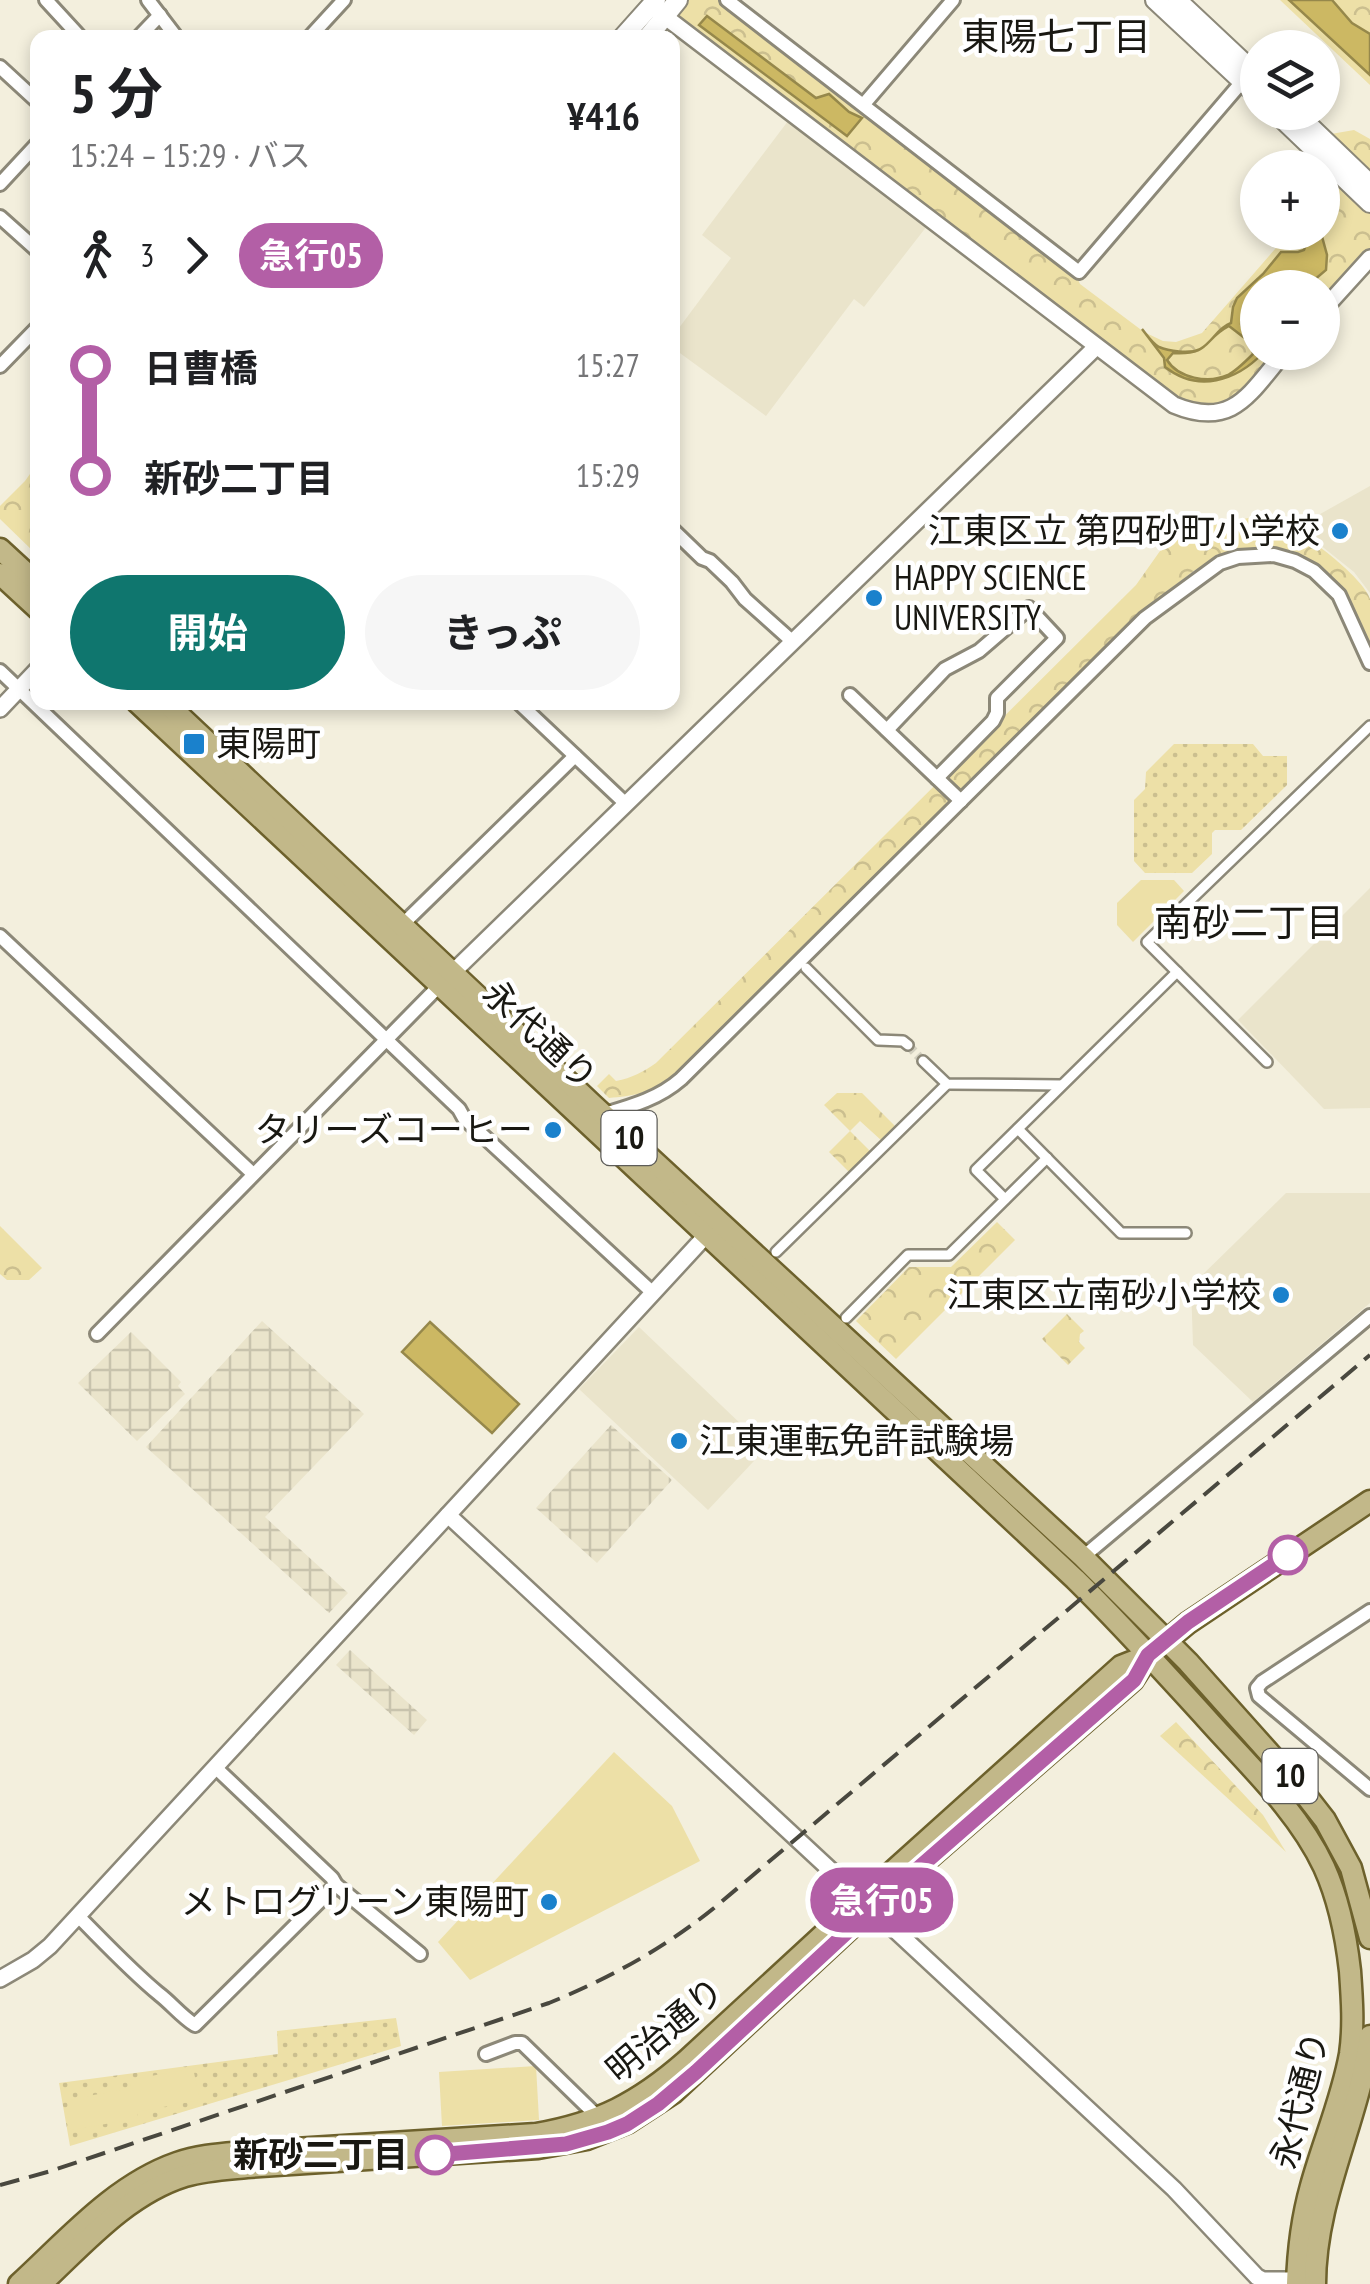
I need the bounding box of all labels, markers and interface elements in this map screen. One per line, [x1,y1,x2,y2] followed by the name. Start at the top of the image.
[961,11,1151,60] district label: 東陽七丁目
[1240,30,1340,370] map controls
[1240,30,1340,130] button: layers
[70,57,163,128] text: 5 分
[567,91,640,140] text: ¥416
[70,134,311,176] text: 15:24 – 15:29 · バス
[1240,150,1340,250] button: +
[70,228,125,283] icon: walk
[169,228,224,283] icon: forward
[259,232,363,278] text: 急行05
[140,234,154,276] text: 3
[1240,270,1340,370] button: −
[144,343,258,392] text: 日曹橋
[576,344,640,386] text: 15:27
[144,453,334,502] text: 新砂二丁目
[576,454,640,496] text: 15:29
[928,507,1320,553] place label: 江東区立 第四砂町小学校
[1329,520,1351,542] marker: 江東区立 第四砂町小学校
[894,554,1087,640] place label: HAPPY SCIENCE UNIVERSITY
[70,575,345,690] button: 開始
[365,575,640,690] button: きっぷ
[863,587,885,609] marker: HAPPY SCIENCE UNIVERSITY
[216,720,321,766] place label: 東陽町
[181,731,207,757] marker: 東陽町
[1154,897,1344,946] district label: 南砂二丁目
[474,970,608,1099] street label: 永代通り
[255,1106,533,1152] place label: タリーズコーヒー
[602,1111,656,1165] road number: 10
[542,1119,564,1141] marker: タリーズコーヒー
[946,1271,1261,1317] place label: 江東区立南砂小学校
[1270,1284,1292,1306] marker: 江東区立南砂小学校
[699,1417,1014,1463] place label: 江東運転免許試験場
[668,1430,690,1452] marker: 江東運転免許試験場
[1269,1536,1307,1574] unlabelled marker
[1262,1749,1318,1803] road number: 10
[812,1868,952,1932] line badge: 急行05
[830,1877,934,1923] text: 急行05
[181,1878,529,1924] place label: メトログリーン東陽町
[538,1891,560,1913] marker: メトログリーン東陽町
[596,1967,733,2092] street label: 明治通り
[1260,2026,1338,2173] street label: 永代通り
[233,2131,408,2177] place label: 新砂二丁目
[416,2136,454,2174] marker: 新砂二丁目

